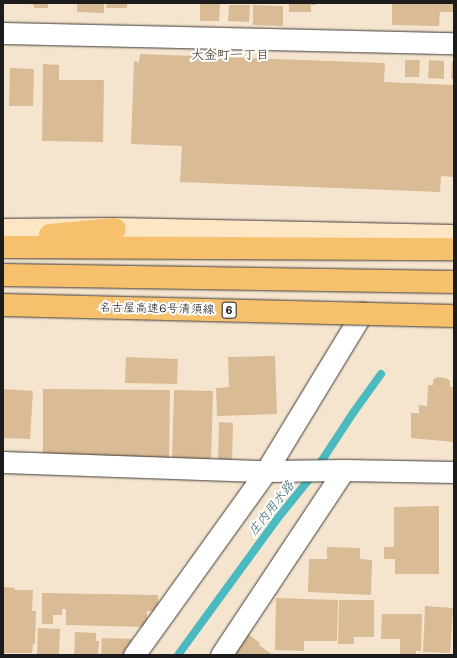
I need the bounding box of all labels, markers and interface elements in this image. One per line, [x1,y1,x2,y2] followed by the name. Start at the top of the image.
[191,46,269,62] district label: 大金町一丁目
[99,300,215,316] street label: 名古屋高速6号清須線
[221,301,237,319] road number: 6
[245,478,297,538] water label: 庄内用水路

